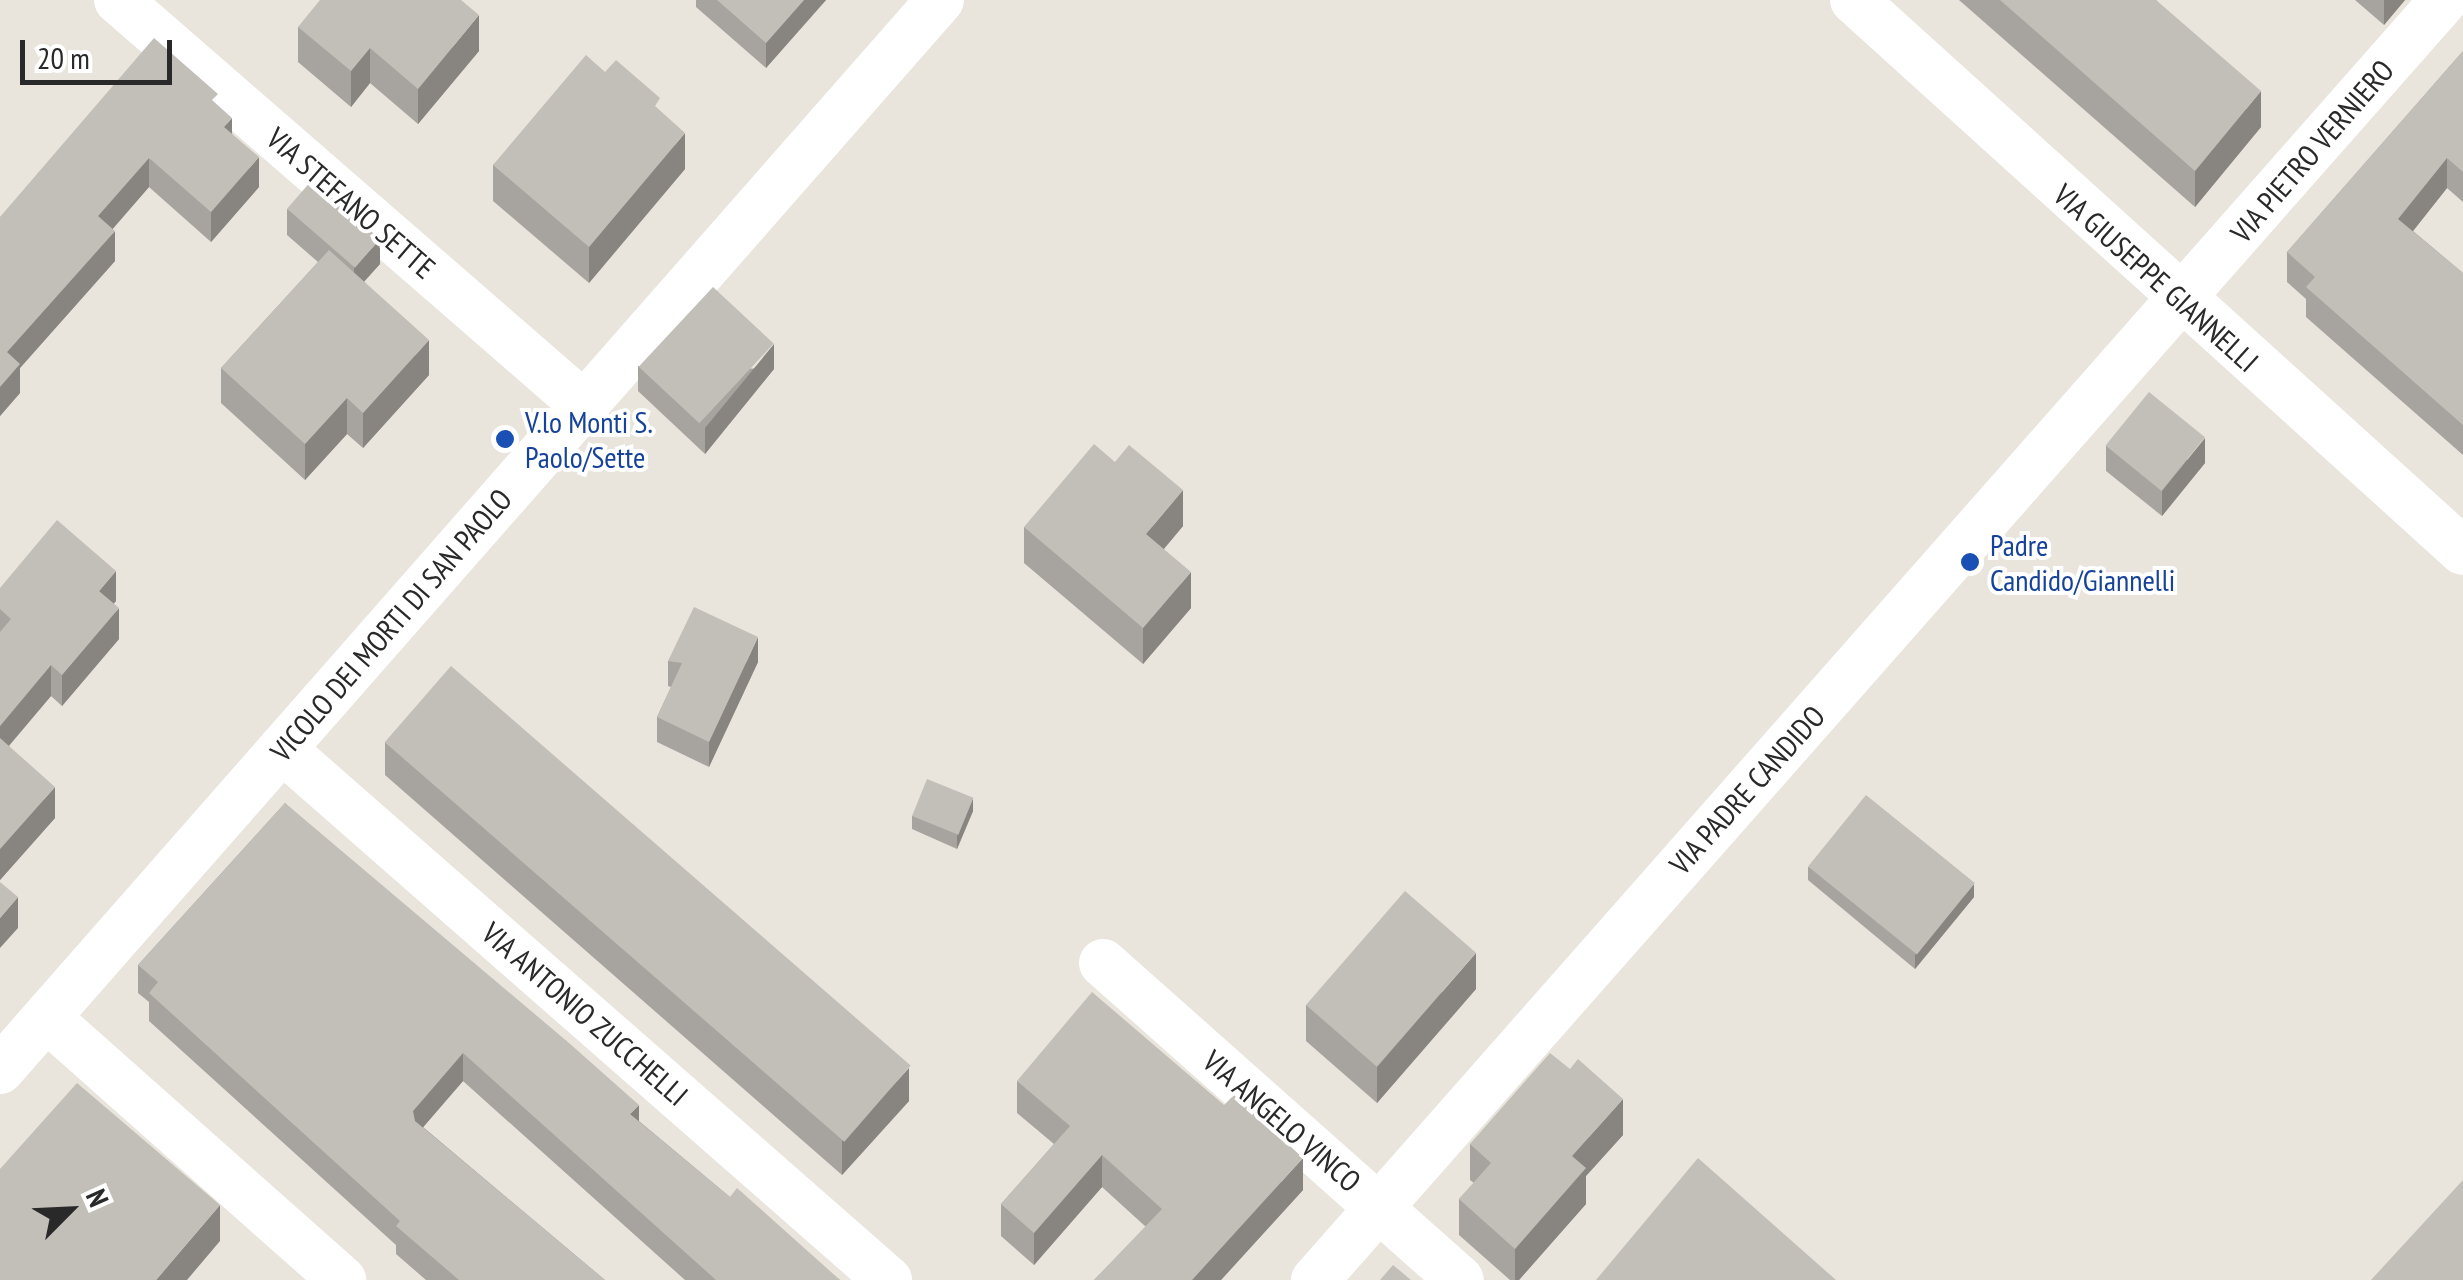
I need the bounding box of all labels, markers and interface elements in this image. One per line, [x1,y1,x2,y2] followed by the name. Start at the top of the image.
[25,20,178,82] scale bar
[37,38,90,77] text: 20 m
[2222,52,2402,250] street label: VIA PIETRO VERNIERO
[259,120,443,286] street label: VIA STEFANO SETTE
[2046,176,2266,380] street label: VIA GIUSEPPE GIANNELLI
[525,404,653,474] place label: V.lo Monti S. Paolo/Sette
[494,428,516,450] marker: V.lo Monti S. Paolo/Sette
[263,481,519,769] street label: VICOLO DEI MORTI DI SAN PAOLO
[1990,527,2175,598] place label: Padre Candido/Giannelli
[1959,551,1981,573] marker: Padre Candido/Giannelli
[1662,698,1832,882] street label: VIA PADRE CANDIDO
[474,914,696,1114] street label: VIA ANTONIO ZUCCHELLI
[1195,1042,1369,1200] street label: VIA ANGELO VINCO
[20,1160,120,1260] north arrow
[78,1183,118,1212] text: N

